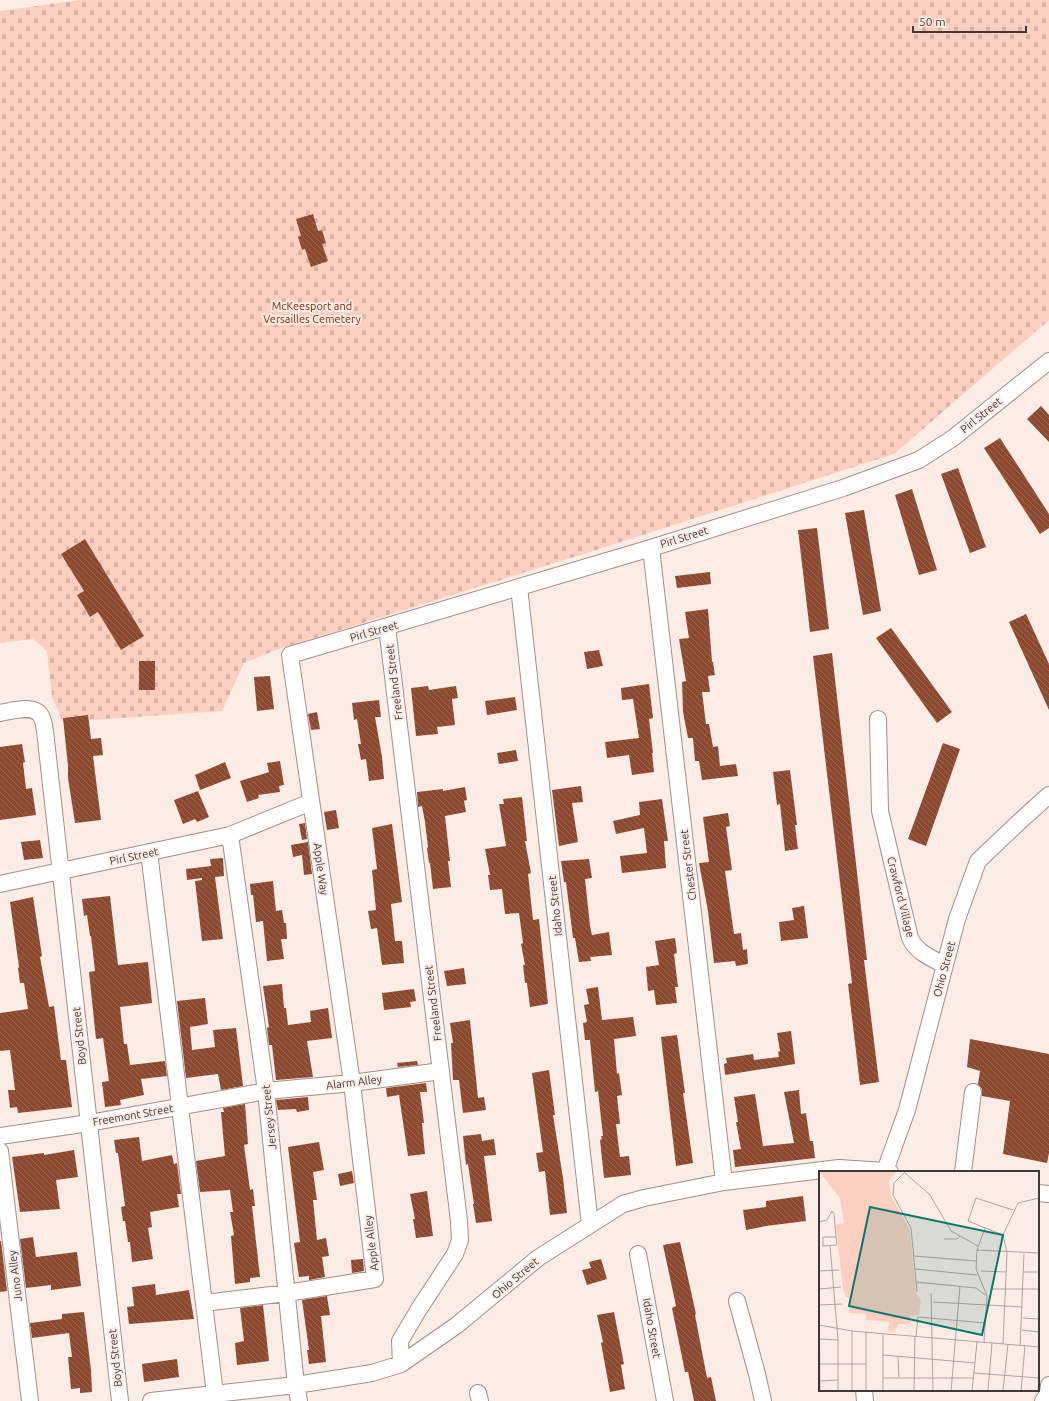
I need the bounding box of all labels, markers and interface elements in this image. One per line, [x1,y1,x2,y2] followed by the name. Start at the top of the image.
[913,8,1026,34] scale bar
[919,15,946,28] text: 50 m
[263,300,361,325] park label: McKeesport and Versailles Cemetery
[958,394,1005,435] street label: Pirl Street
[659,524,710,550] street label: Pirl Street
[349,618,400,644] street label: Pirl Street
[383,643,405,721] street label: Freeland Street
[678,828,698,901] street label: Chester Street
[311,842,331,896] street label: Apple Way
[109,845,160,867] street label: Pirl Street
[885,855,917,939] street label: Crawford Village
[546,874,564,937] street label: Idaho Street
[931,939,957,998] street label: Ohio Street
[422,964,444,1042] street label: Freeland Street
[70,1006,88,1066] street label: Boyd Street
[325,1073,383,1091] street label: Alarm Alley
[260,1083,278,1150] street label: Jersey Street
[92,1102,175,1128] street label: Freemont Street
[819,1171,1039,1391] inset map
[362,1214,380,1271] street label: Apple Alley
[6,1249,24,1302] street label: Juno Alley
[489,1255,541,1301] street label: Ohio Street
[641,1297,663,1360] street label: Idaho Street
[106,1328,124,1388] street label: Boyd Street

